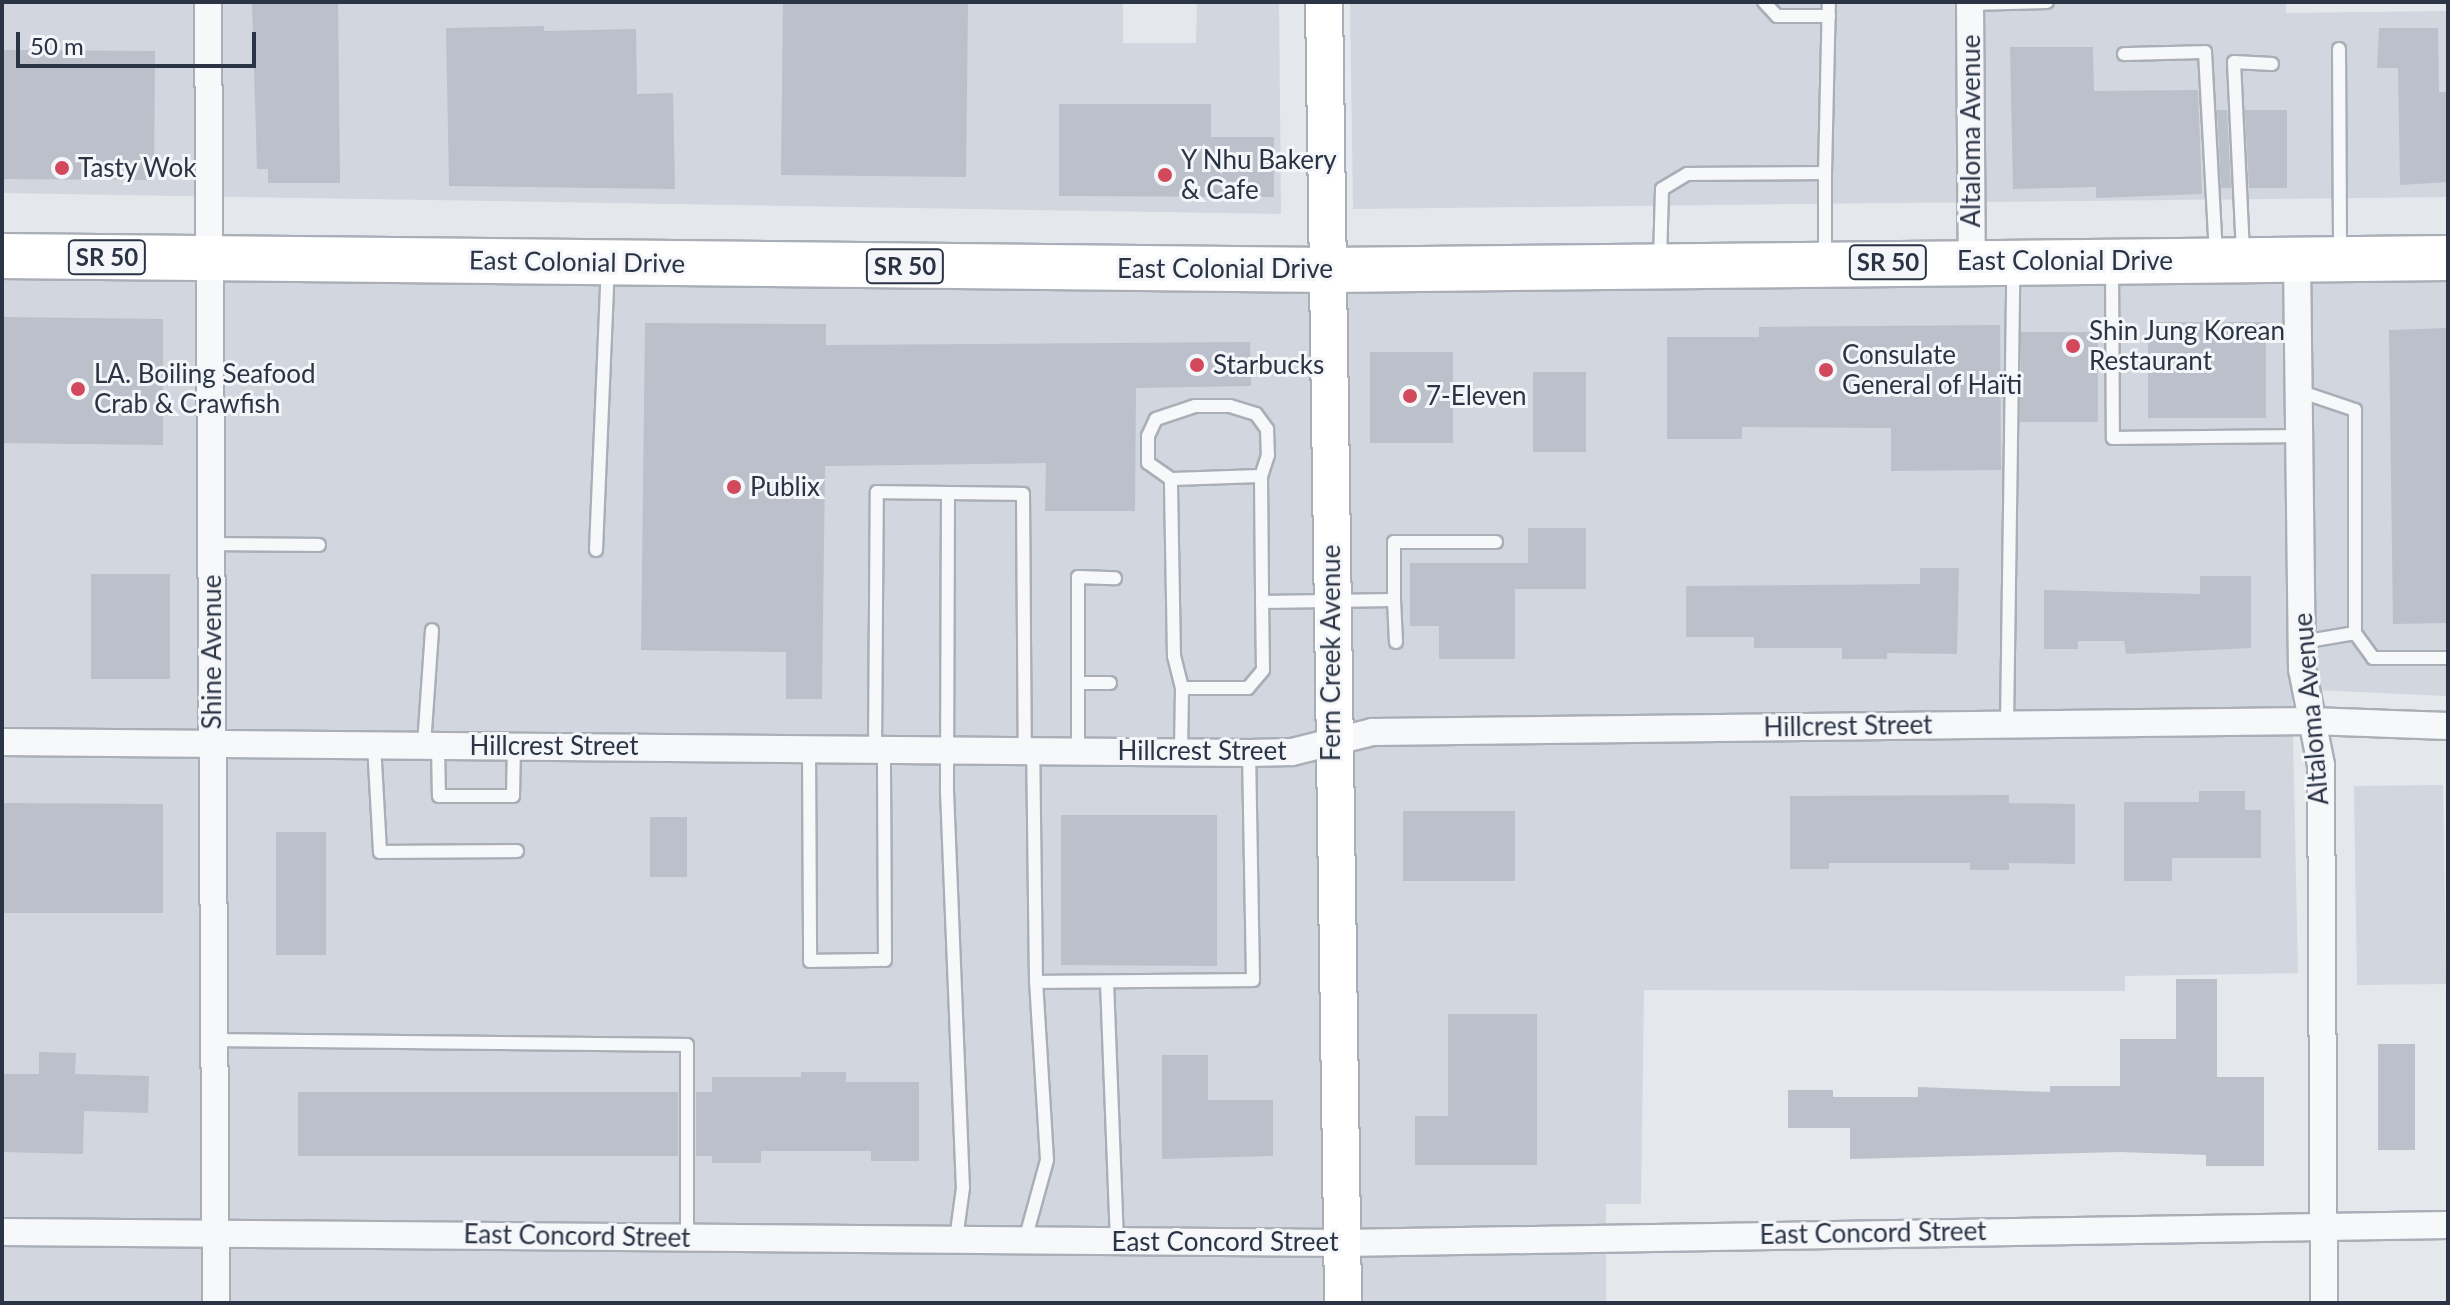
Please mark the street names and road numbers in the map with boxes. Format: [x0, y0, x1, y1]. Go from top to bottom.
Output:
street label: Altaloma Avenue [1955, 34, 1987, 228]
road number: SR 50 [67, 237, 147, 277]
road number: SR 50 [1848, 242, 1928, 282]
street label: East Colonial Drive [469, 245, 685, 279]
street label: East Colonial Drive [1957, 245, 2173, 277]
road number: SR 50 [865, 246, 945, 286]
street label: East Colonial Drive [1117, 253, 1333, 285]
street label: Fern Creek Avenue [1315, 544, 1347, 762]
street label: Shine Avenue [196, 574, 228, 730]
street label: Altaloma Avenue [2287, 611, 2335, 807]
street label: Hillcrest Street [1763, 709, 1933, 743]
street label: Hillcrest Street [470, 730, 638, 762]
street label: Hillcrest Street [1118, 735, 1286, 767]
street label: East Concord Street [1759, 1215, 1987, 1251]
street label: East Concord Street [463, 1218, 691, 1254]
street label: East Concord Street [1112, 1226, 1338, 1258]

